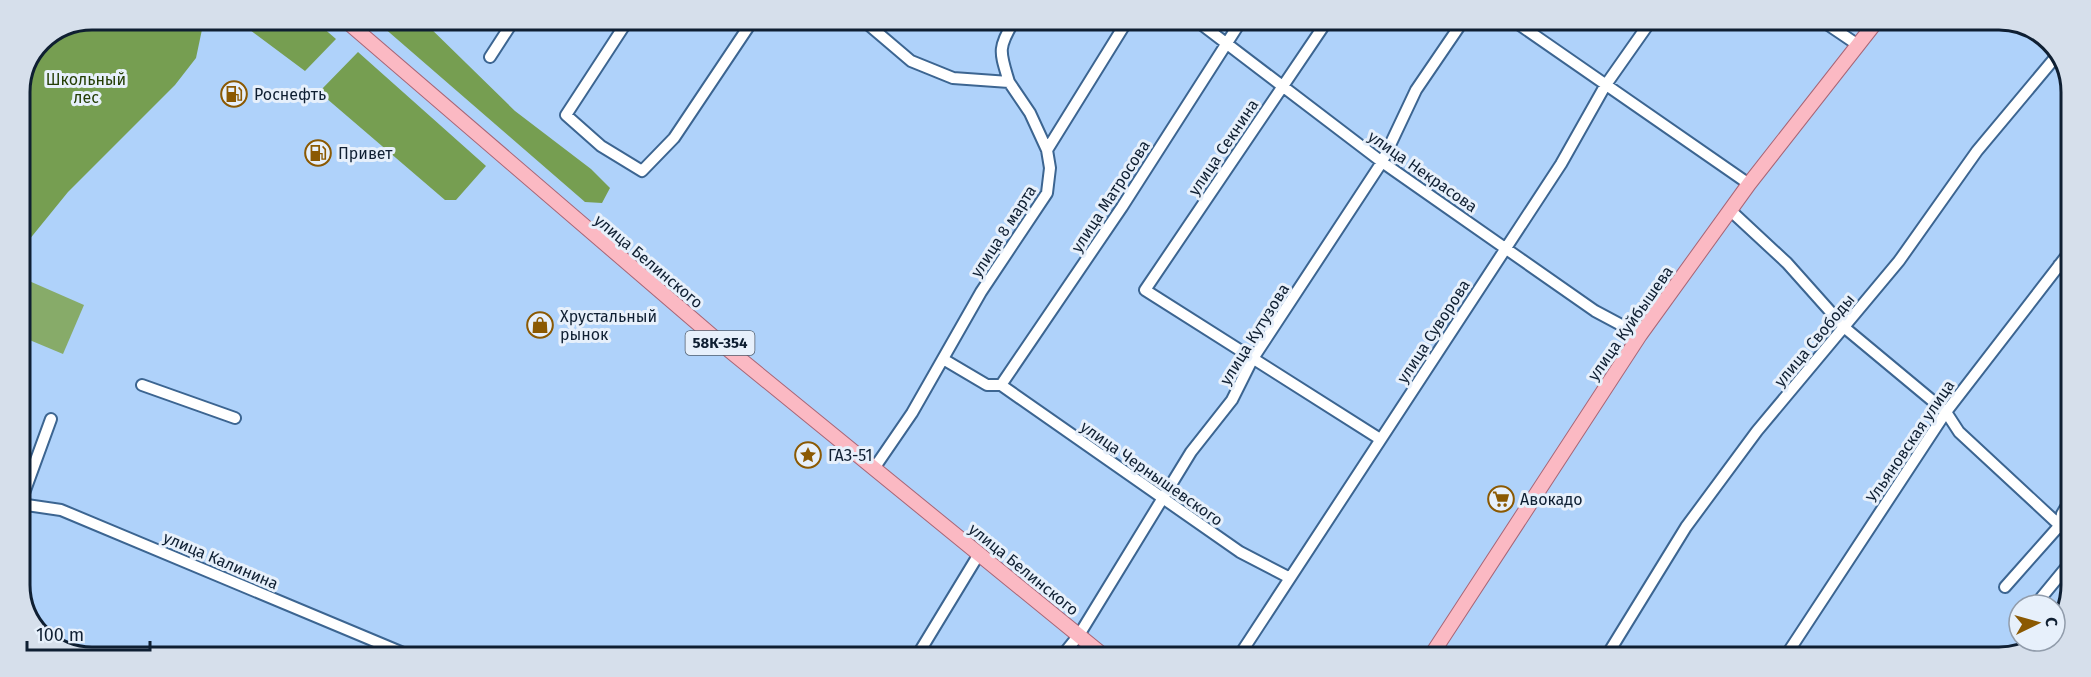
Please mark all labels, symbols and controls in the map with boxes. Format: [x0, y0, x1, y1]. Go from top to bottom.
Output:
park label: Школьный лес [46, 70, 126, 107]
fuel station icon: Роснефть [219, 79, 249, 109]
place label: Роснефть [254, 85, 326, 104]
street label: улица Секнина [1184, 96, 1263, 199]
street label: улица Некрасова [1364, 127, 1481, 216]
street label: улица Матросова [1067, 137, 1154, 256]
fuel station icon: Привет [303, 138, 333, 168]
place label: Привет [338, 144, 393, 163]
street label: улица 8 марта [967, 182, 1040, 281]
street label: улица Белинского [591, 210, 707, 312]
street label: улица Куйбышева [1584, 262, 1677, 384]
street label: улица Суворова [1393, 276, 1474, 387]
street label: улица Кутузова [1216, 280, 1293, 388]
street label: улица Свободы [1770, 290, 1859, 390]
place label: Хрустальный рынок [560, 307, 657, 344]
shop icon: Хрустальный рынок [525, 310, 555, 340]
road number: 58К-354 [686, 331, 754, 355]
street label: Ульяновская улица [1862, 376, 1959, 506]
street label: улица Чернышевского [1077, 417, 1227, 530]
place icon: ГАЗ-51 [793, 440, 823, 470]
place label: ГАЗ-51 [828, 446, 872, 465]
supermarket icon: Авокадо [1486, 484, 1516, 514]
place label: Авокадо [1520, 490, 1582, 509]
street label: улица Белинского [965, 519, 1082, 620]
street label: улица Калинина [161, 528, 281, 593]
north arrow [2007, 593, 2067, 653]
scale bar [27, 614, 150, 652]
text: С [2042, 616, 2061, 628]
text: 100 m [36, 624, 84, 646]

